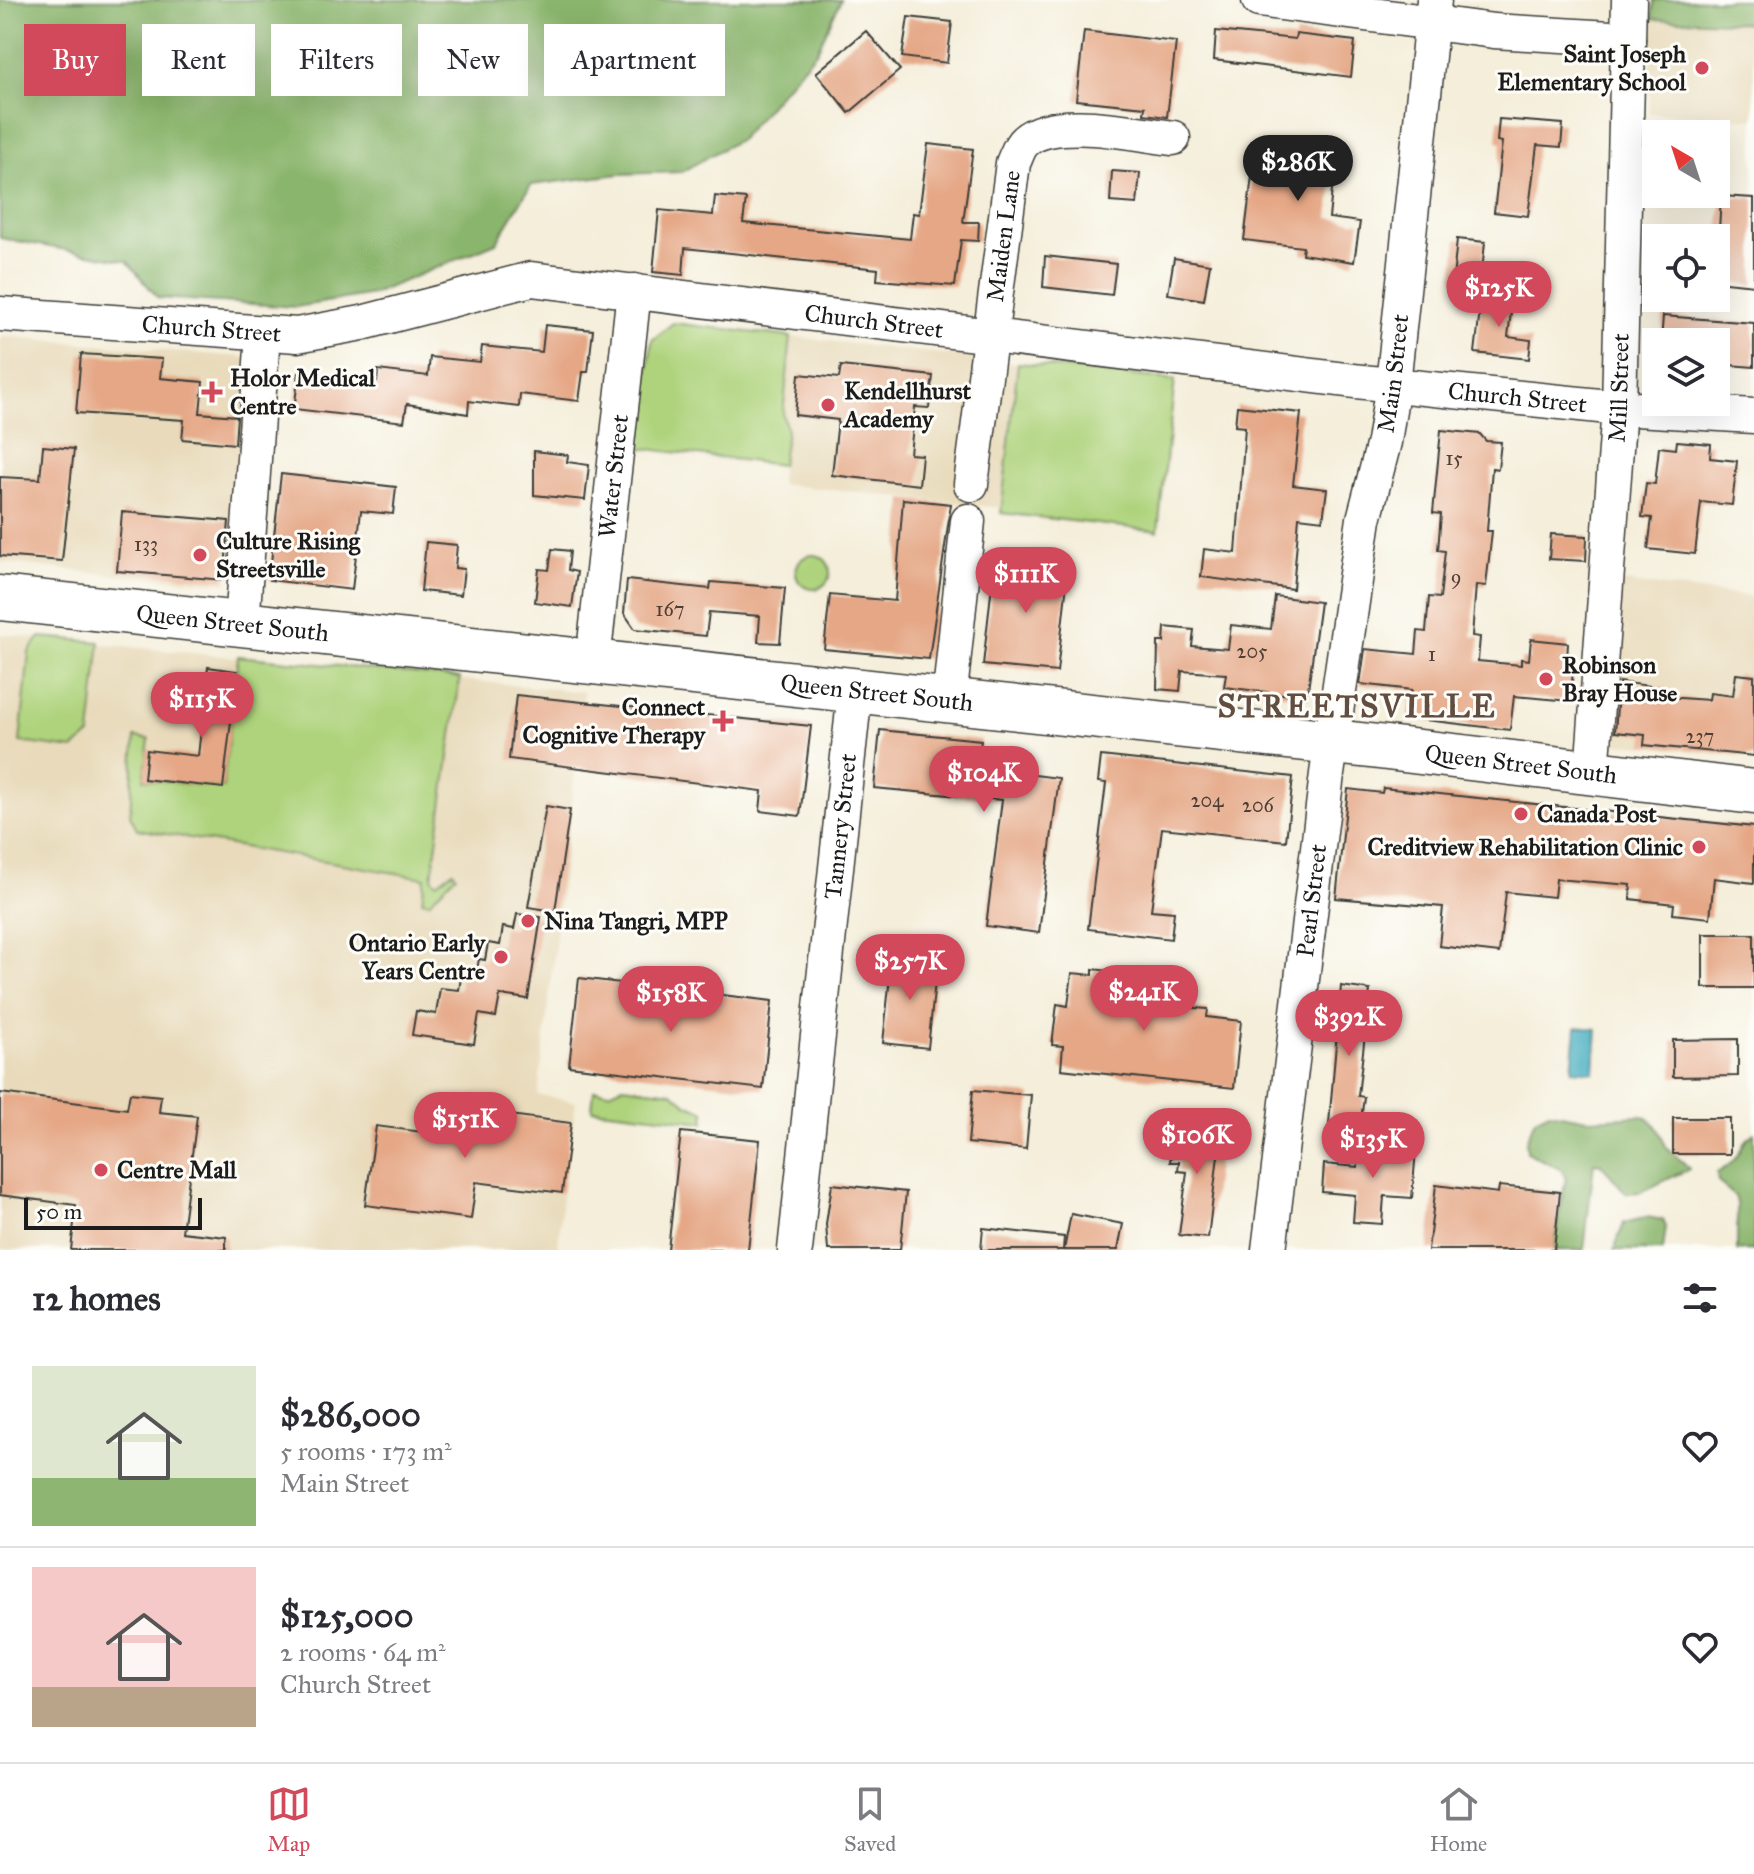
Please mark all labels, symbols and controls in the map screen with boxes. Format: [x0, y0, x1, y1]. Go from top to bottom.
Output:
chip: Buy [24, 24, 126, 96]
chip: Rent [142, 24, 255, 96]
chip: Filters [271, 24, 402, 96]
chip: New [418, 24, 528, 96]
chip: Apartment [544, 24, 725, 96]
place label: Saint Joseph Elementary School [1497, 39, 1687, 97]
marker: Saint Joseph Elementary School [1693, 59, 1711, 77]
north arrow [1642, 120, 1730, 208]
map controls [1642, 120, 1730, 416]
pin: $286K [1242, 135, 1354, 203]
text: $286K [1261, 145, 1335, 177]
street label: Maiden Lane [980, 168, 1027, 304]
button: locate [1642, 224, 1730, 312]
pin: $125K [1443, 261, 1555, 329]
text: $125K [1464, 271, 1534, 303]
street label: Church Street [803, 298, 946, 345]
street label: Church Street [141, 309, 283, 349]
street label: Main Street [1371, 312, 1415, 435]
button: layers [1642, 328, 1730, 416]
street label: Mill Street [1601, 333, 1636, 444]
place label: Holor Medical Centre [230, 363, 376, 421]
place label: Kendellhurst Academy [842, 376, 972, 434]
street label: Church Street [1446, 376, 1589, 420]
marker: Holor Medical Centre [201, 381, 223, 403]
marker: Kendellhurst Academy [819, 396, 837, 414]
street label: Water Street [592, 412, 635, 539]
house number: 15 [1445, 446, 1463, 470]
place label: Culture Rising Streetsville [216, 526, 361, 584]
house number: 133 [134, 532, 158, 556]
marker: Culture Rising Streetsville [191, 546, 209, 564]
pin: $111K [970, 547, 1082, 615]
text: $111K [994, 557, 1058, 589]
house number: 9 [1451, 565, 1461, 589]
house number: 167 [656, 597, 684, 621]
street label: Queen Street South [135, 598, 330, 648]
house number: 205 [1237, 639, 1267, 663]
house number: 1 [1428, 642, 1436, 666]
place label: Robinson Bray House [1562, 650, 1677, 708]
street label: Queen Street South [779, 667, 975, 718]
marker: Robinson Bray House [1537, 670, 1555, 688]
pin: $115K [146, 672, 258, 740]
text: $115K [169, 682, 235, 714]
district label: STREETSVILLE [1217, 687, 1497, 726]
place label: Connect Cognitive Therapy [523, 692, 707, 750]
marker: Connect Cognitive Therapy [712, 710, 734, 732]
house number: 237 [1686, 724, 1714, 748]
street label: Queen Street South [1423, 738, 1619, 790]
pin: $104K [928, 746, 1040, 814]
street label: Tannery Street [818, 752, 863, 901]
text: $104K [947, 756, 1021, 788]
house number: 204 [1191, 788, 1224, 812]
house number: 206 [1242, 793, 1275, 817]
place label: Canada Post [1537, 799, 1657, 829]
marker: Canada Post [1512, 805, 1530, 823]
place label: Creditview Rehabilitation Clinic [1367, 832, 1683, 862]
marker: Creditview Rehabilitation Clinic [1690, 838, 1708, 856]
street label: Pearl Street [1290, 842, 1333, 959]
place label: Nina Tangri, MPP [544, 906, 728, 936]
marker: Nina Tangri, MPP [519, 912, 537, 930]
place label: Ontario Early Years Centre [349, 928, 487, 986]
pin: $257K [854, 934, 966, 1002]
text: $257K [874, 944, 946, 976]
marker: Ontario Early Years Centre [492, 948, 510, 966]
pin: $241K [1088, 965, 1200, 1033]
pin: $158K [615, 966, 727, 1034]
text: $241K [1108, 975, 1180, 1007]
text: $158K [636, 976, 706, 1008]
pin: $392K [1293, 990, 1405, 1058]
text: $392K [1313, 1000, 1385, 1032]
pin: $151K [409, 1092, 521, 1160]
text: $151K [432, 1102, 498, 1134]
pin: $106K [1141, 1108, 1253, 1176]
pin: $135K [1317, 1112, 1429, 1180]
text: $106K [1161, 1118, 1233, 1150]
text: $135K [1340, 1122, 1406, 1154]
place label: Centre Mall [117, 1155, 237, 1185]
marker: Centre Mall [92, 1161, 110, 1179]
scale bar [24, 1194, 202, 1230]
text: 50 m [36, 1198, 82, 1225]
icon: filters [1678, 1276, 1722, 1320]
text: 12 homes [32, 1278, 161, 1319]
text: $286,000 [280, 1394, 421, 1435]
icon: home [96, 1398, 192, 1494]
icon: heart [1678, 1424, 1722, 1468]
text: 5 rooms · 173 m² [280, 1435, 452, 1467]
text: Main Street [280, 1467, 409, 1499]
text: $125,000 [280, 1595, 413, 1636]
icon: home [96, 1599, 192, 1695]
icon: heart [1678, 1625, 1722, 1669]
text: 2 rooms · 64 m² [280, 1636, 446, 1668]
text: Church Street [280, 1668, 431, 1700]
tab: Map [267, 1782, 311, 1857]
tab: Saved [844, 1782, 896, 1857]
tab: Home [1430, 1782, 1487, 1857]

